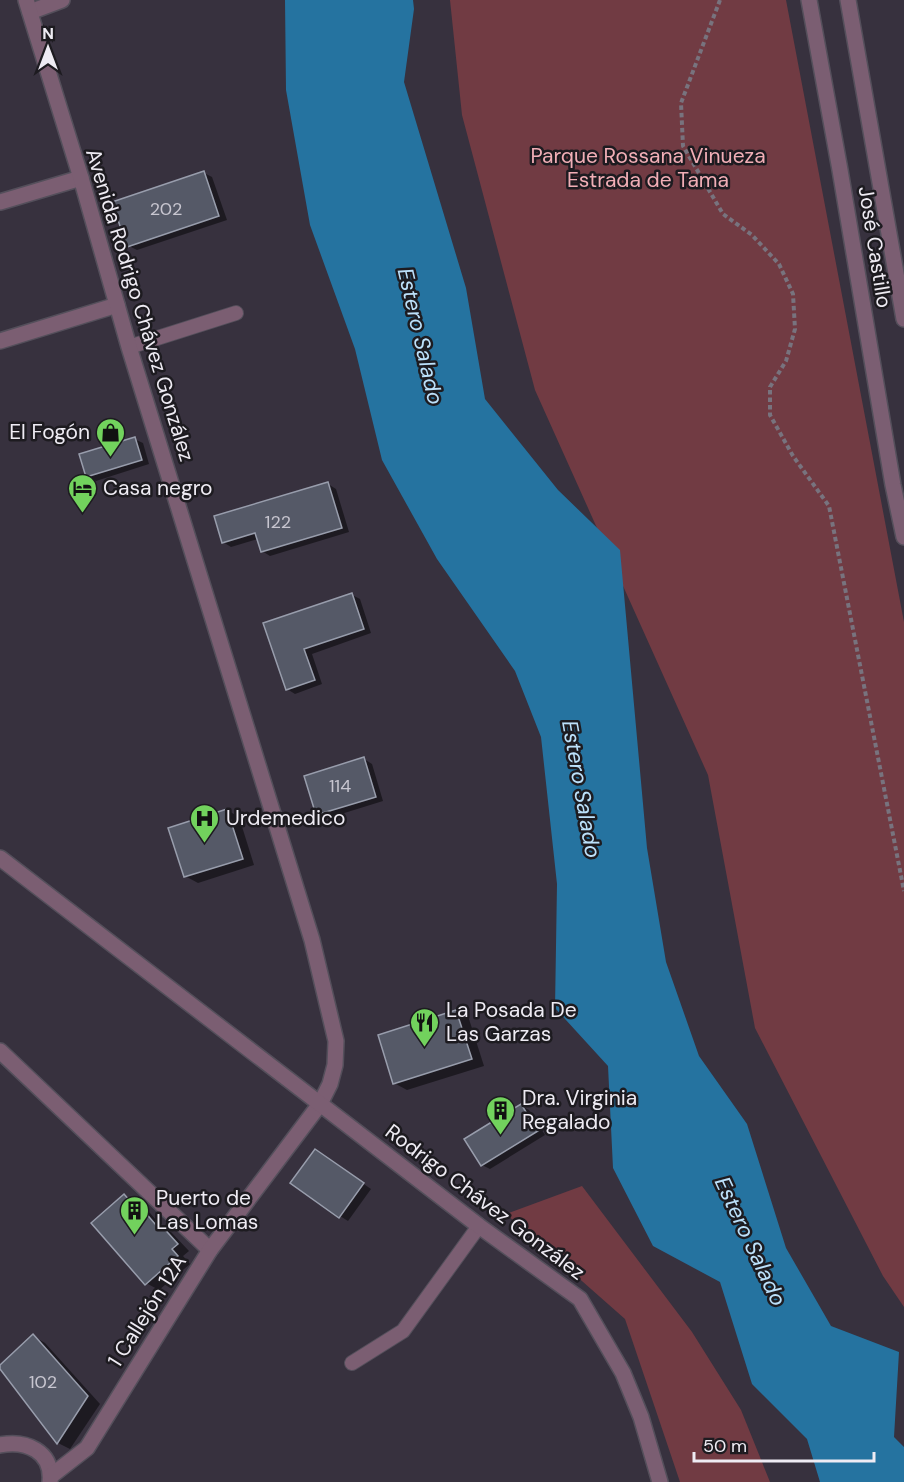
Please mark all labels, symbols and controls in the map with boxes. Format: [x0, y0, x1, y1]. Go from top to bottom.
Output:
north arrow [18, 18, 78, 78]
text: N [42, 23, 54, 44]
park label: Parque Rossana Vinueza Estrada de Tama [530, 142, 766, 194]
street label: Avenida Rodrigo Chávez González [79, 145, 201, 465]
street label: José Castillo [852, 184, 898, 310]
house number: 202 [150, 197, 182, 221]
water label: Estero Salado [391, 265, 450, 407]
shop icon: El Fogón [95, 416, 127, 458]
place label: El Fogón [9, 418, 90, 446]
hotel icon: Casa negro [66, 472, 98, 514]
place label: Casa negro [103, 474, 213, 502]
house number: 122 [265, 510, 291, 534]
water label: Estero Salado [555, 718, 608, 860]
house number: 114 [329, 774, 351, 798]
hospital icon: Urdemedico [189, 802, 221, 844]
place label: Urdemedico [226, 804, 346, 832]
place label: La Posada De Las Garzas [446, 996, 577, 1048]
restaurant icon: La Posada De Las Garzas [409, 1006, 441, 1048]
place label: Dra. Virginia Regalado [522, 1084, 637, 1136]
building icon: Dra. Virginia Regalado [485, 1094, 517, 1136]
street label: Rodrigo Chávez González [379, 1118, 591, 1286]
water label: Estero Salado [708, 1172, 793, 1310]
place label: Puerto de Las Lomas [156, 1184, 258, 1236]
building icon: Puerto de Las Lomas [119, 1194, 151, 1236]
street label: 1 Callejón 12A [101, 1249, 193, 1373]
house number: 102 [29, 1370, 57, 1394]
scale bar [694, 1425, 874, 1463]
text: 50 m [703, 1434, 747, 1458]

